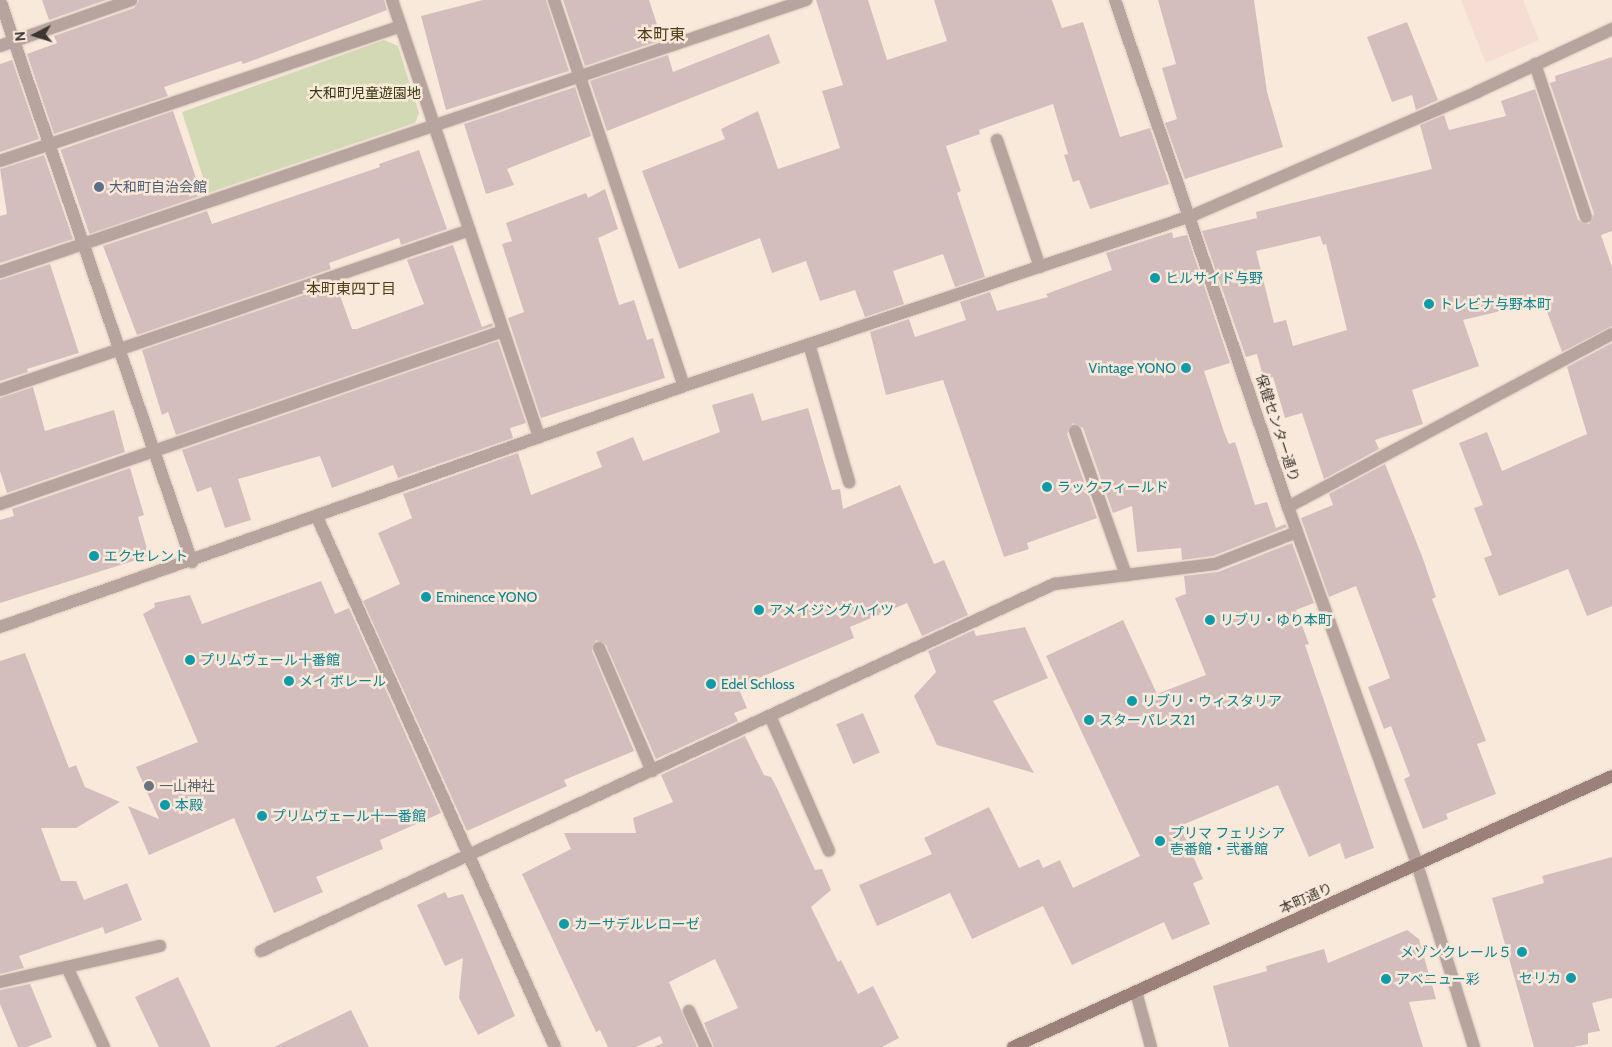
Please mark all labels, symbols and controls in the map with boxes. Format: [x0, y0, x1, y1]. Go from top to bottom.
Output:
north arrow [10, 10, 60, 60]
district label: 本町東 [637, 25, 685, 45]
text: N [11, 31, 29, 42]
park label: 大和町児童遊園地 [309, 85, 421, 101]
place label: 大和町自治会館 [109, 179, 207, 195]
marker: 大和町自治会館 [93, 181, 105, 193]
place label: ヒルサイド与野 [1165, 270, 1263, 286]
marker: ヒルサイド与野 [1149, 272, 1161, 284]
district label: 本町東四丁目 [306, 281, 396, 299]
place label: トレビナ与野本町 [1439, 296, 1551, 312]
marker: トレビナ与野本町 [1423, 298, 1435, 310]
place label: Vintage YONO [1088, 360, 1176, 376]
marker: Vintage YONO [1180, 362, 1192, 374]
street label: 保健センター通り [1253, 372, 1303, 484]
place label: ラックフィールド [1057, 479, 1169, 495]
marker: ラックフィールド [1041, 481, 1053, 493]
place label: エクセレント [104, 548, 188, 564]
marker: エクセレント [88, 550, 100, 562]
place label: Eminence YONO [436, 589, 537, 605]
marker: Eminence YONO [420, 591, 432, 603]
place label: アメイジングハイツ [769, 602, 895, 618]
marker: アメイジングハイツ [753, 604, 765, 616]
place label: リブリ・ゆり本町 [1220, 612, 1332, 628]
marker: リブリ・ゆり本町 [1204, 614, 1216, 626]
place label: プリムヴェール十番館 [200, 652, 340, 668]
marker: プリムヴェール十番館 [184, 654, 196, 666]
place label: メイ ボレール [299, 673, 386, 689]
marker: メイ ボレール [283, 675, 295, 687]
place label: Edel Schloss [721, 676, 795, 692]
marker: Edel Schloss [705, 678, 717, 690]
place label: リブリ・ウィスタリア [1142, 693, 1282, 709]
marker: リブリ・ウィスタリア [1126, 695, 1138, 707]
place label: スターパレス21 [1099, 712, 1195, 728]
marker: スターパレス21 [1083, 714, 1095, 726]
place label: 一山神社 [159, 778, 215, 794]
marker: 一山神社 [143, 780, 155, 792]
place label: 本殿 [175, 797, 203, 813]
marker: 本殿 [159, 799, 171, 811]
place label: プリムヴェール十一番館 [272, 808, 426, 824]
marker: プリムヴェール十一番館 [256, 810, 268, 822]
place label: プリマ フェリシア 壱番館・弐番館 [1170, 825, 1285, 858]
marker: プリマ フェリシア 壱番館・弐番館 [1154, 835, 1166, 847]
street label: 本町通り [1277, 879, 1335, 917]
place label: カーサデルレローゼ [574, 916, 700, 932]
marker: カーサデルレローゼ [558, 918, 570, 930]
place label: メゾンクレール５ [1400, 944, 1512, 960]
marker: メゾンクレール５ [1516, 946, 1528, 958]
place label: セリカ [1519, 970, 1561, 986]
place label: アベニュー彩 [1396, 971, 1480, 987]
marker: セリカ [1565, 972, 1577, 984]
marker: アベニュー彩 [1380, 973, 1392, 985]

